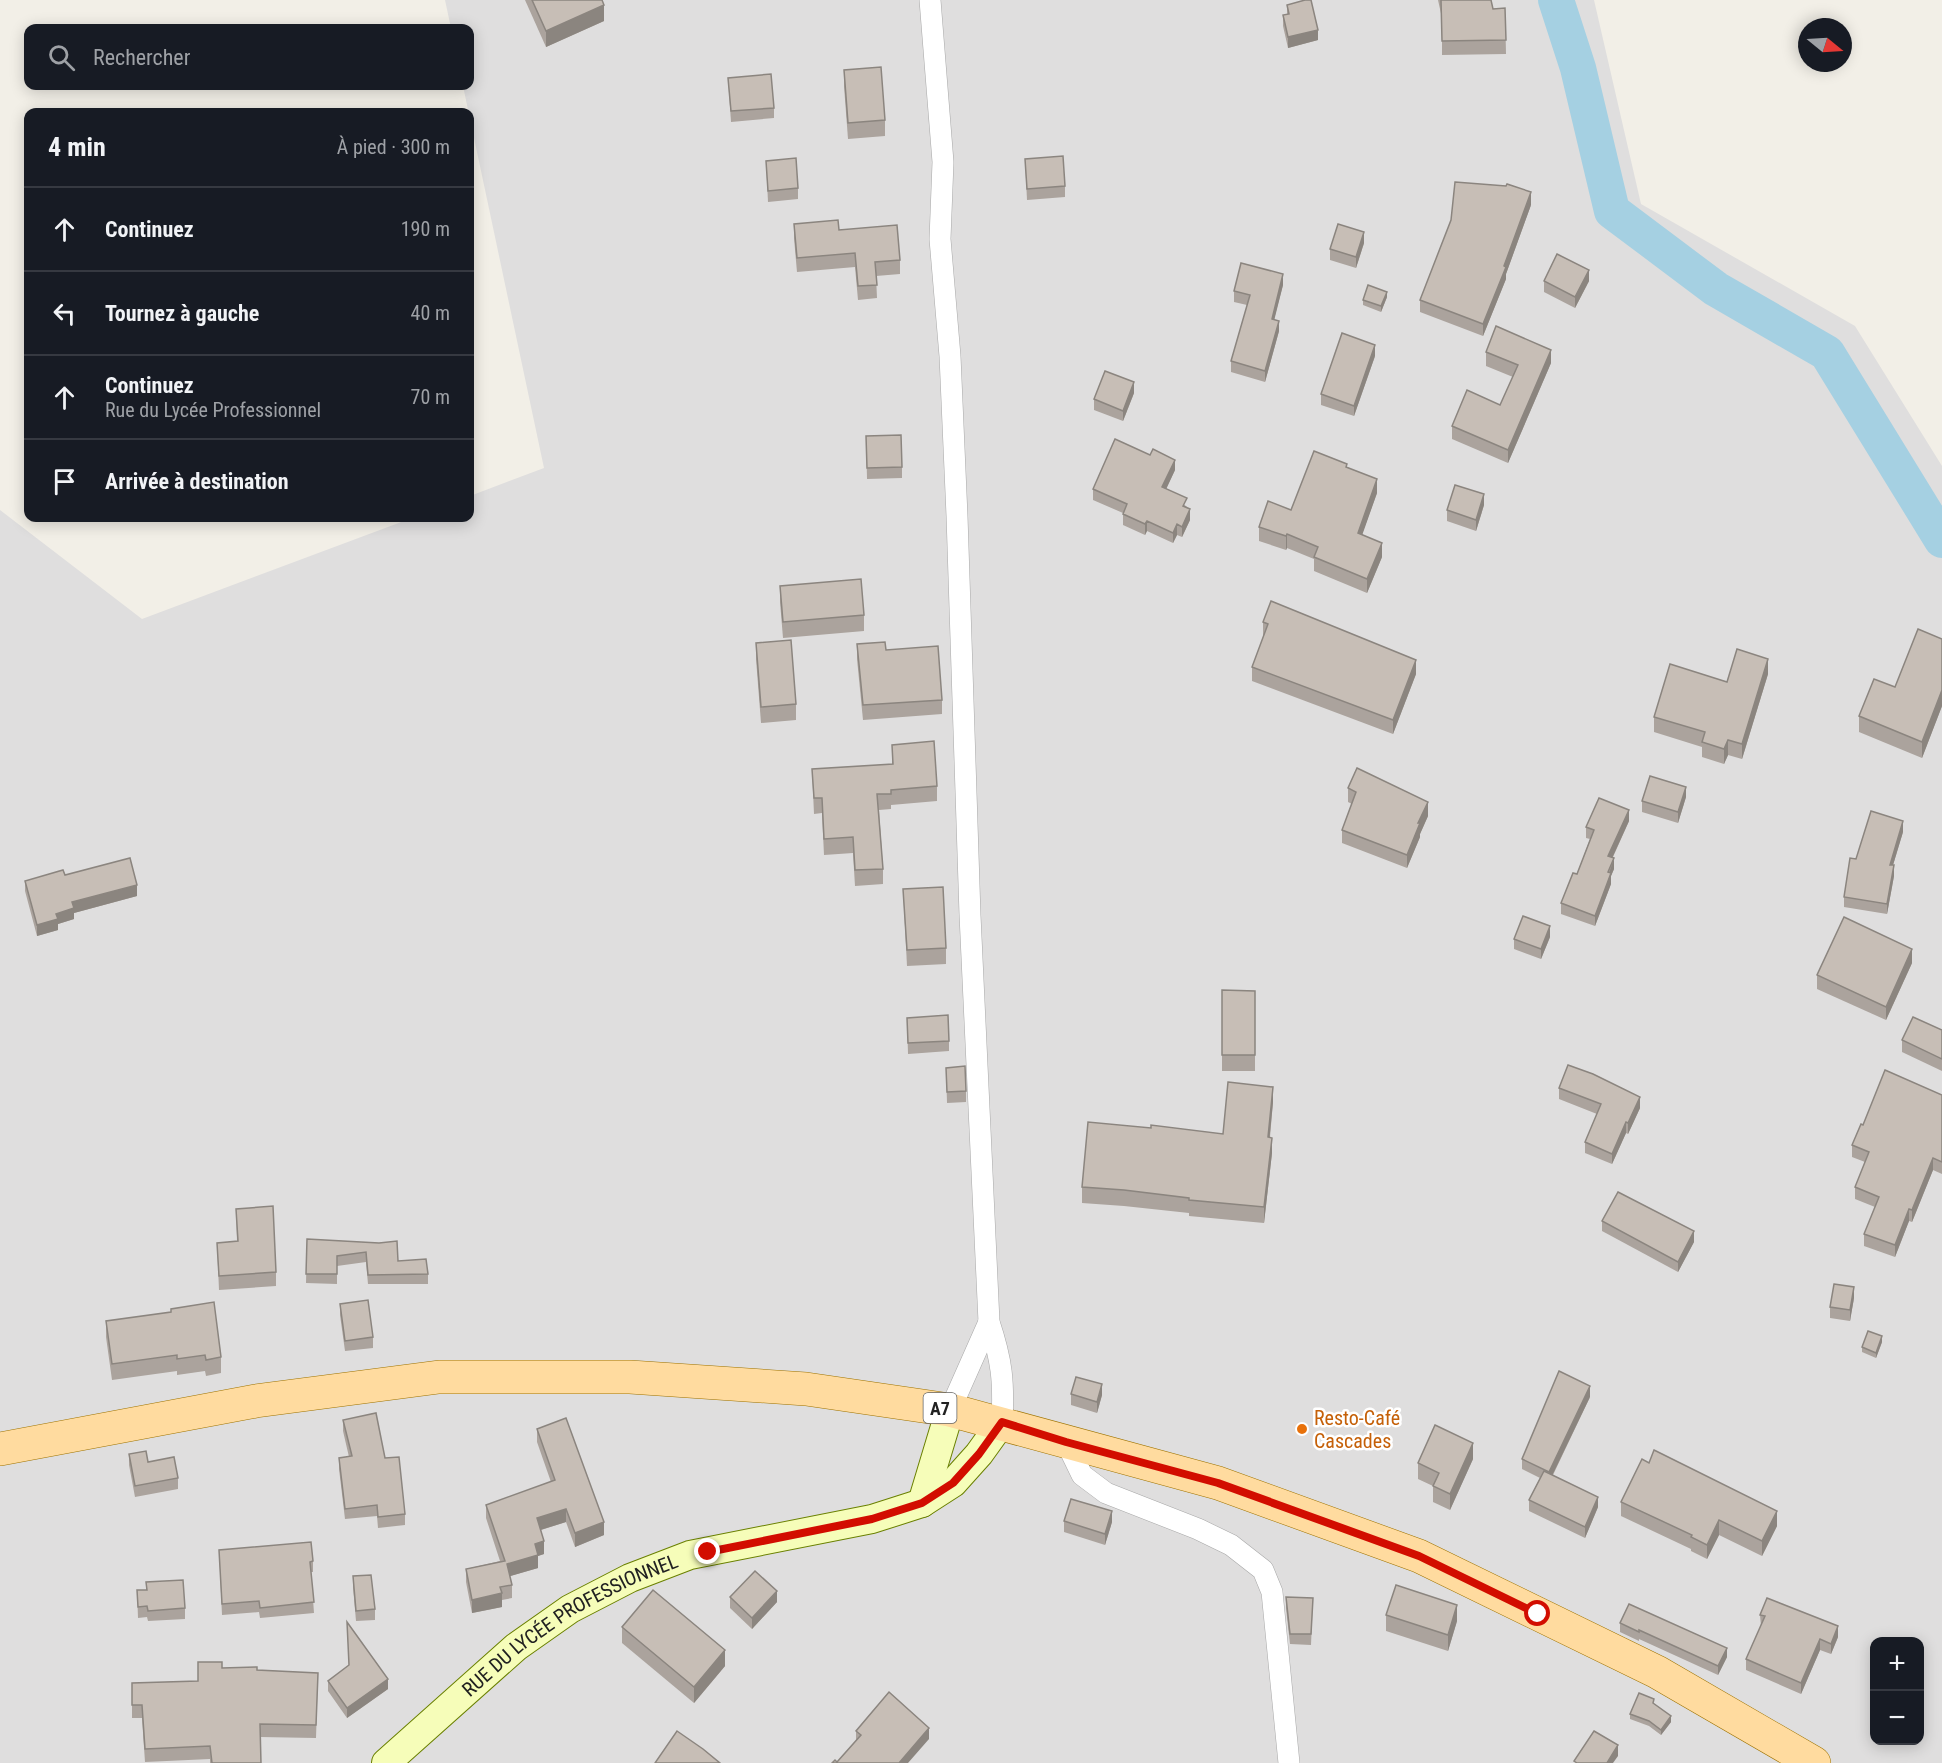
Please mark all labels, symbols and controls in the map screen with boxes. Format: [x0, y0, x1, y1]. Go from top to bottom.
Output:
north arrow [1798, 18, 1852, 72]
search box [24, 24, 474, 90]
icon: search [45, 41, 78, 74]
text: Rechercher [93, 45, 190, 70]
text: 4 min [48, 132, 106, 162]
text: À pied · 300 m [337, 135, 450, 159]
icon: ahead [48, 213, 81, 246]
text: Continuez [105, 217, 194, 242]
text: 190 m [401, 217, 450, 241]
icon: left [48, 297, 81, 330]
text: Tournez à gauche [105, 301, 259, 326]
text: 40 m [411, 301, 450, 325]
text: Continuez [105, 373, 194, 398]
icon: ahead [48, 381, 81, 414]
text: 70 m [411, 385, 450, 409]
text: Rue du Lycée Professionnel [105, 398, 321, 422]
icon: arrive [48, 465, 81, 498]
text: Arrivée à destination [105, 469, 289, 494]
road number: A7 [924, 1393, 956, 1423]
place label: Resto-Café Cascades [1314, 1406, 1400, 1453]
marker: Resto-Café Cascades [1295, 1422, 1309, 1436]
route end [694, 1538, 720, 1564]
street label: RUE DU LYCÉE PROFESSIONNEL [457, 1549, 681, 1701]
route start [1524, 1600, 1550, 1626]
map controls [1870, 1637, 1924, 1745]
button: + [1870, 1637, 1924, 1691]
button: − [1870, 1691, 1924, 1745]

